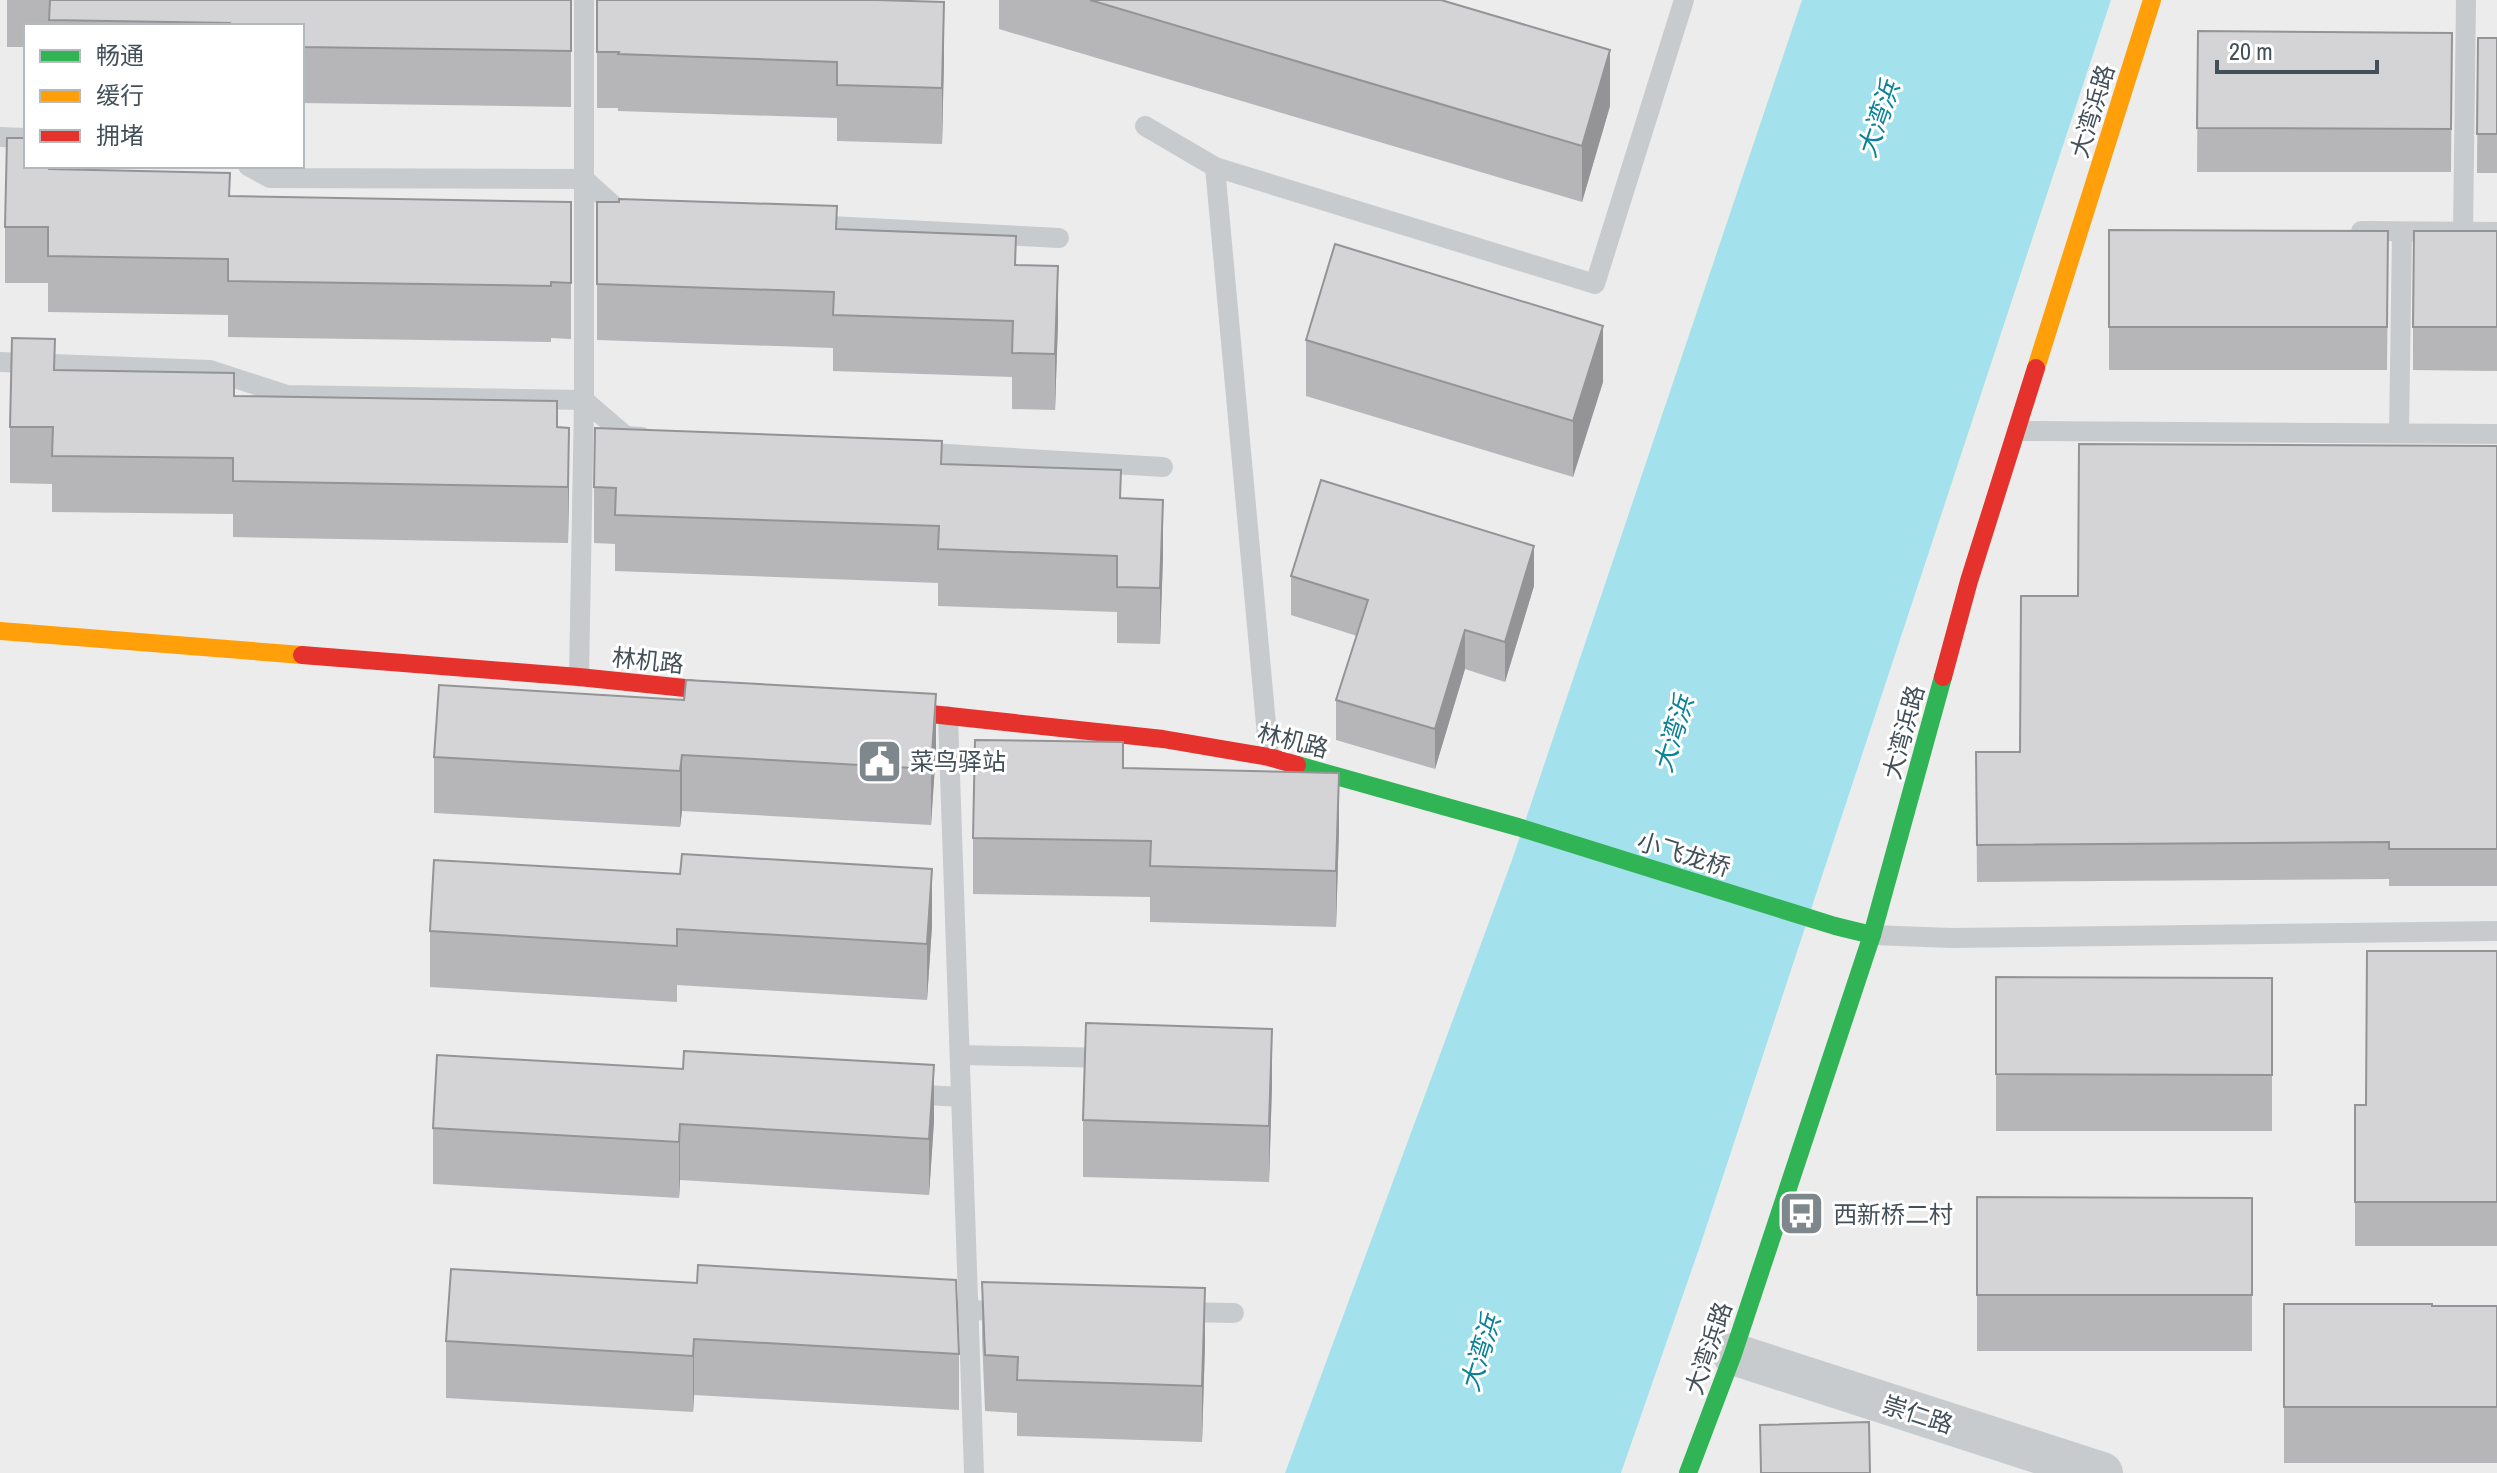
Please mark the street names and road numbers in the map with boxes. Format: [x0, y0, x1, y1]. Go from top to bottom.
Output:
street label: 大湾浜路 [2063, 60, 2121, 162]
street label: 林机路 [611, 640, 685, 680]
street label: 大湾浜路 [1875, 681, 1931, 783]
street label: 林机路 [1254, 716, 1332, 764]
street label: 小飞龙桥 [1633, 825, 1735, 883]
street label: 大湾浜路 [1677, 1297, 1739, 1399]
street label: 崇仁路 [1879, 1388, 1957, 1440]

